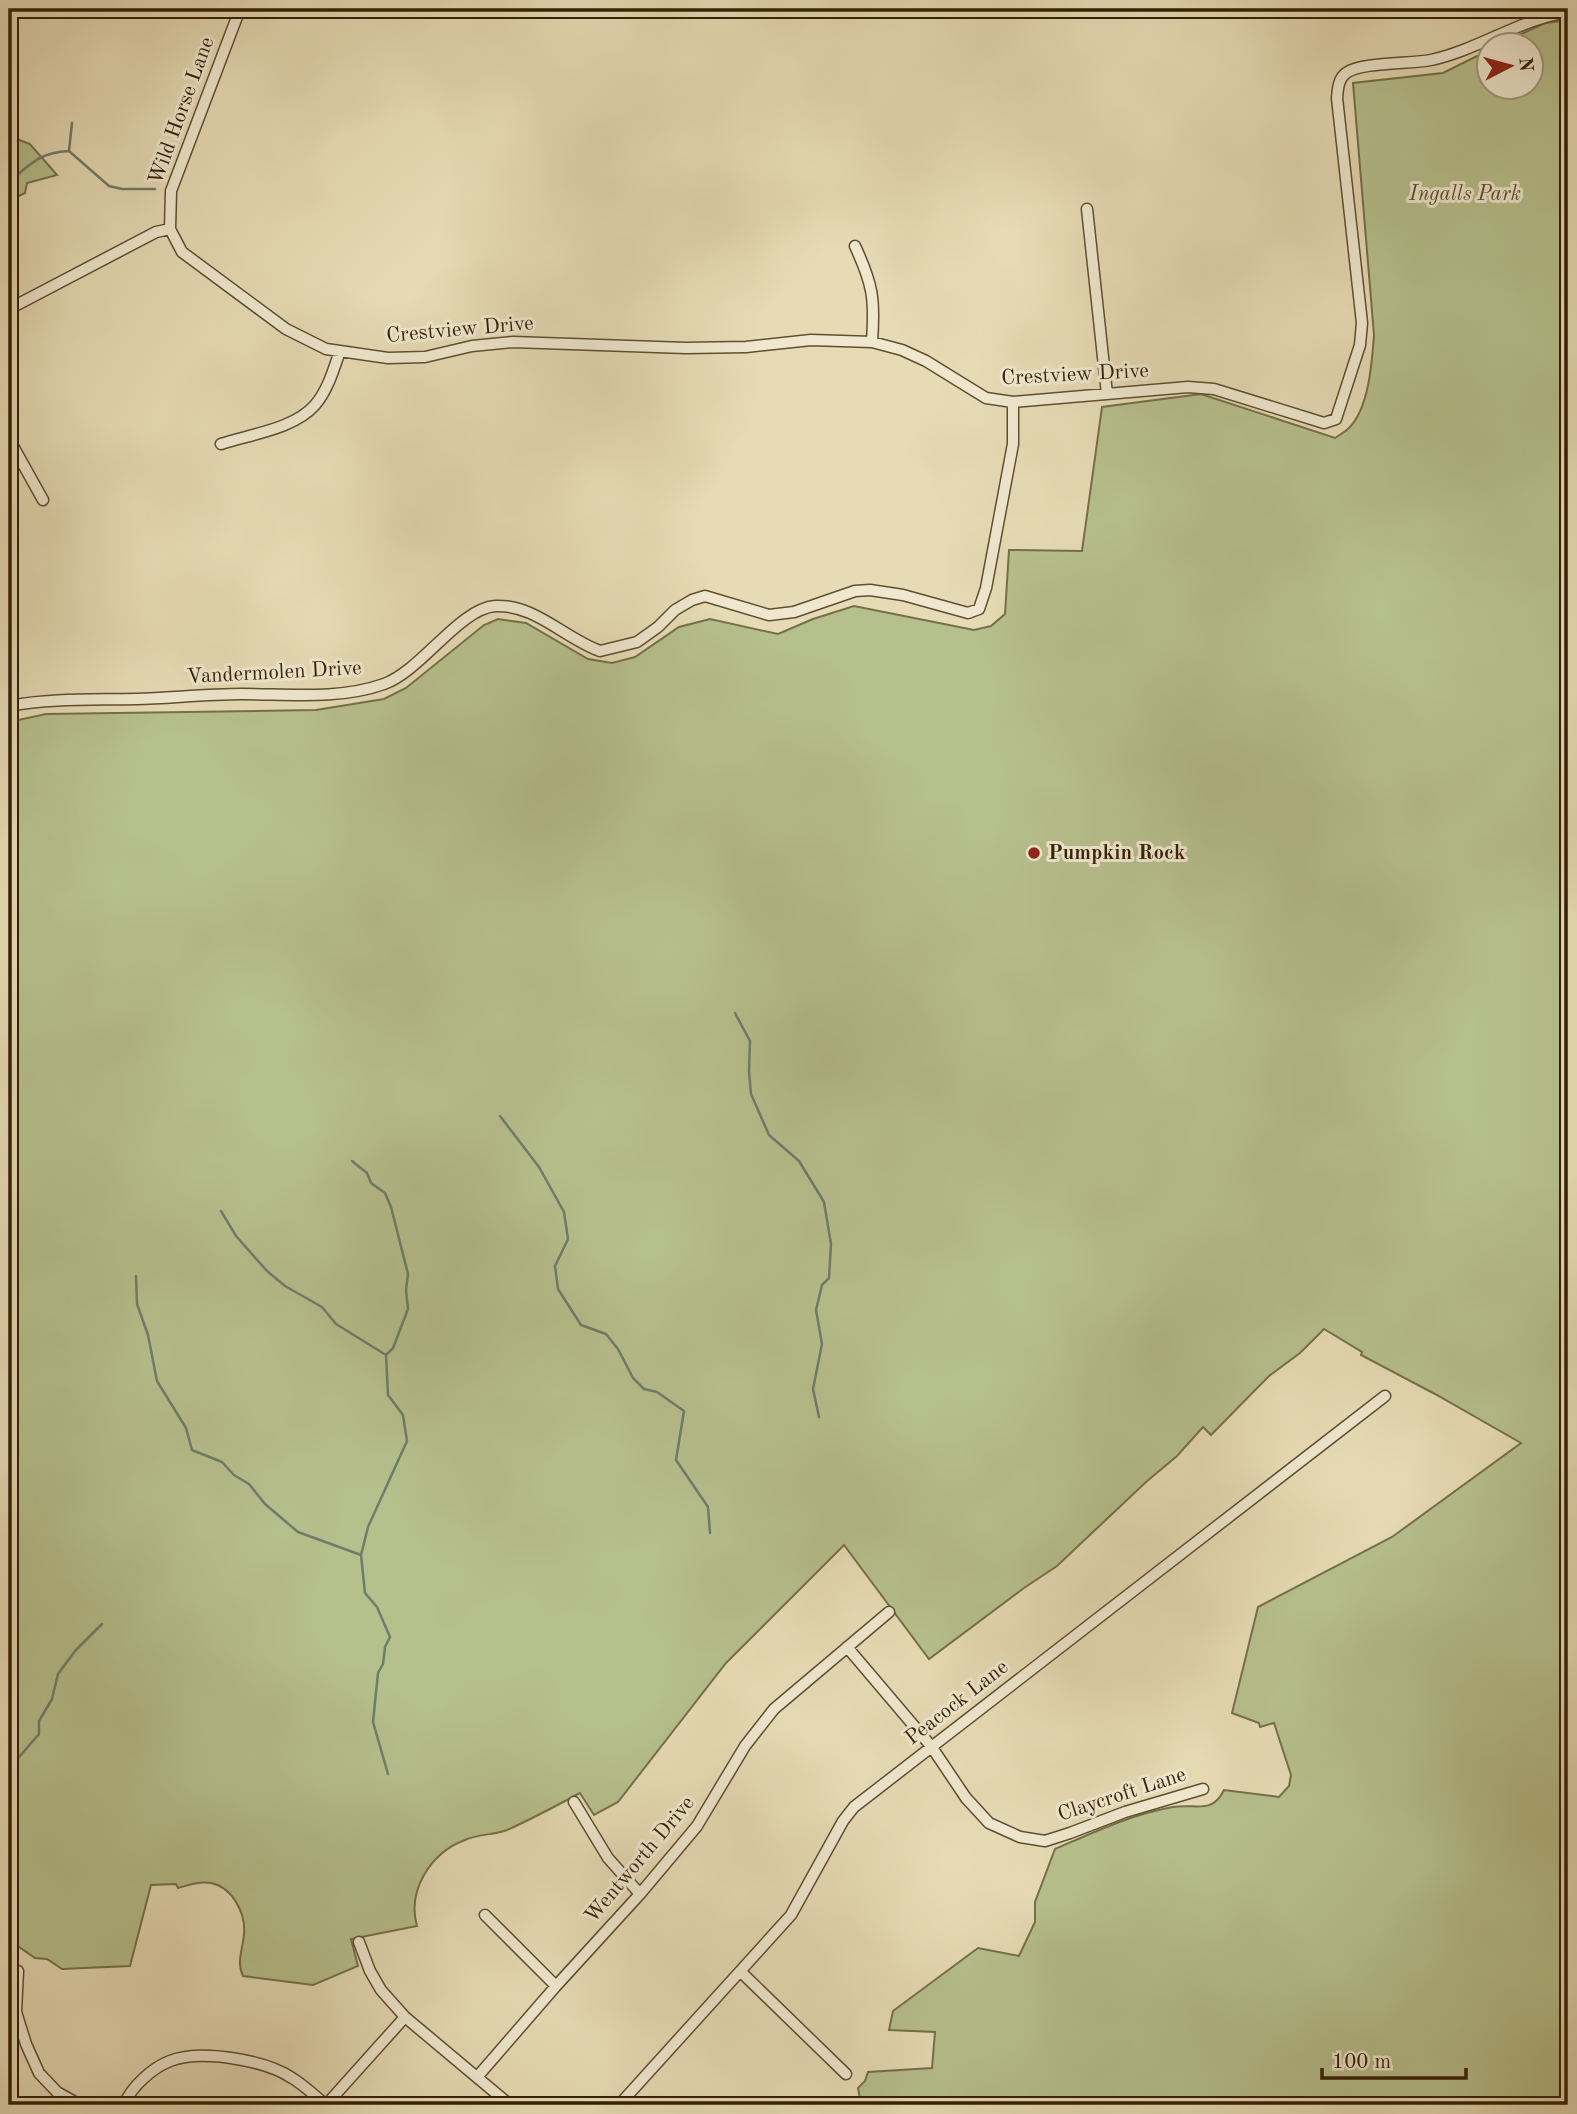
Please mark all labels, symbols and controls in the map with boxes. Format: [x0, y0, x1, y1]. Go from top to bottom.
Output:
north arrow [1476, 32, 1546, 102]
street label: Wild Horse Lane [146, 34, 218, 188]
text: N [1514, 56, 1535, 73]
park label: Ingalls Park [1408, 184, 1521, 205]
street label: Crestview Drive [385, 313, 535, 347]
street label: Crestview Drive [1001, 361, 1149, 389]
street label: Vandermolen Drive [186, 658, 362, 688]
place label: Pumpkin Rock [1048, 843, 1186, 864]
marker: Pumpkin Rock [1026, 845, 1042, 861]
street label: Peacock Lane [902, 1656, 1012, 1750]
street label: Claycroft Lane [1055, 1764, 1189, 1826]
street label: Wentworth Drive [581, 1793, 699, 1927]
scale bar [1322, 2037, 1465, 2081]
text: 100 m [1332, 2052, 1391, 2073]

